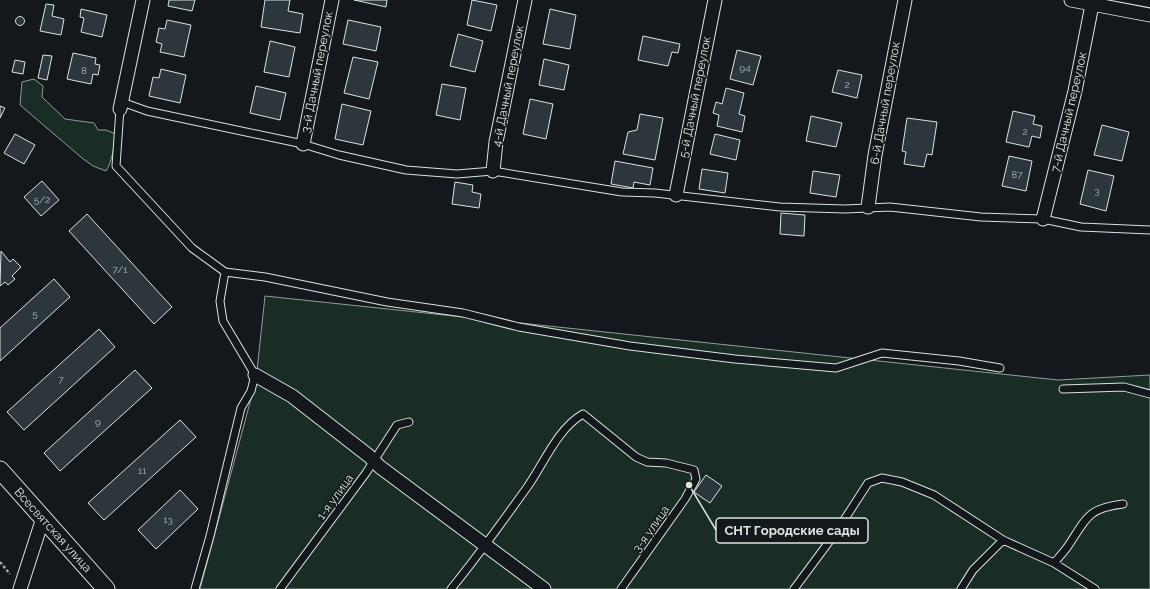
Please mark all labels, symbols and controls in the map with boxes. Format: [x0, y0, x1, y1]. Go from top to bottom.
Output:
street label: 3-й Дачный переулок [298, 10, 336, 134]
street label: 4-й Дачный переулок [489, 24, 527, 148]
street label: 5-й Дачный переулок [676, 35, 714, 159]
street label: 6-й Дачный переулок [867, 41, 903, 165]
street label: 7-й Дачный переулок [1048, 50, 1090, 174]
house number: 94 [739, 62, 751, 73]
house number: 8 [81, 65, 87, 76]
house number: 2 [844, 79, 850, 90]
house number: 2 [1022, 126, 1028, 137]
house number: 87 [1011, 169, 1023, 180]
house number: 3 [1094, 185, 1100, 196]
house number: 5/2 [34, 194, 50, 205]
house number: 7/1 [113, 264, 128, 275]
house number: 5 [32, 308, 38, 319]
house number: 7 [58, 374, 64, 385]
house number: 9 [95, 416, 101, 427]
house number: 11 [138, 465, 147, 476]
street label: 1-я улица [314, 471, 356, 523]
street label: Всесвятская улица [11, 485, 95, 575]
street label: 3-я улица [630, 503, 672, 555]
house number: 13 [163, 514, 173, 525]
callout: СНТ Городские сады [716, 518, 868, 543]
text: СНТ Городские сады [724, 523, 860, 538]

